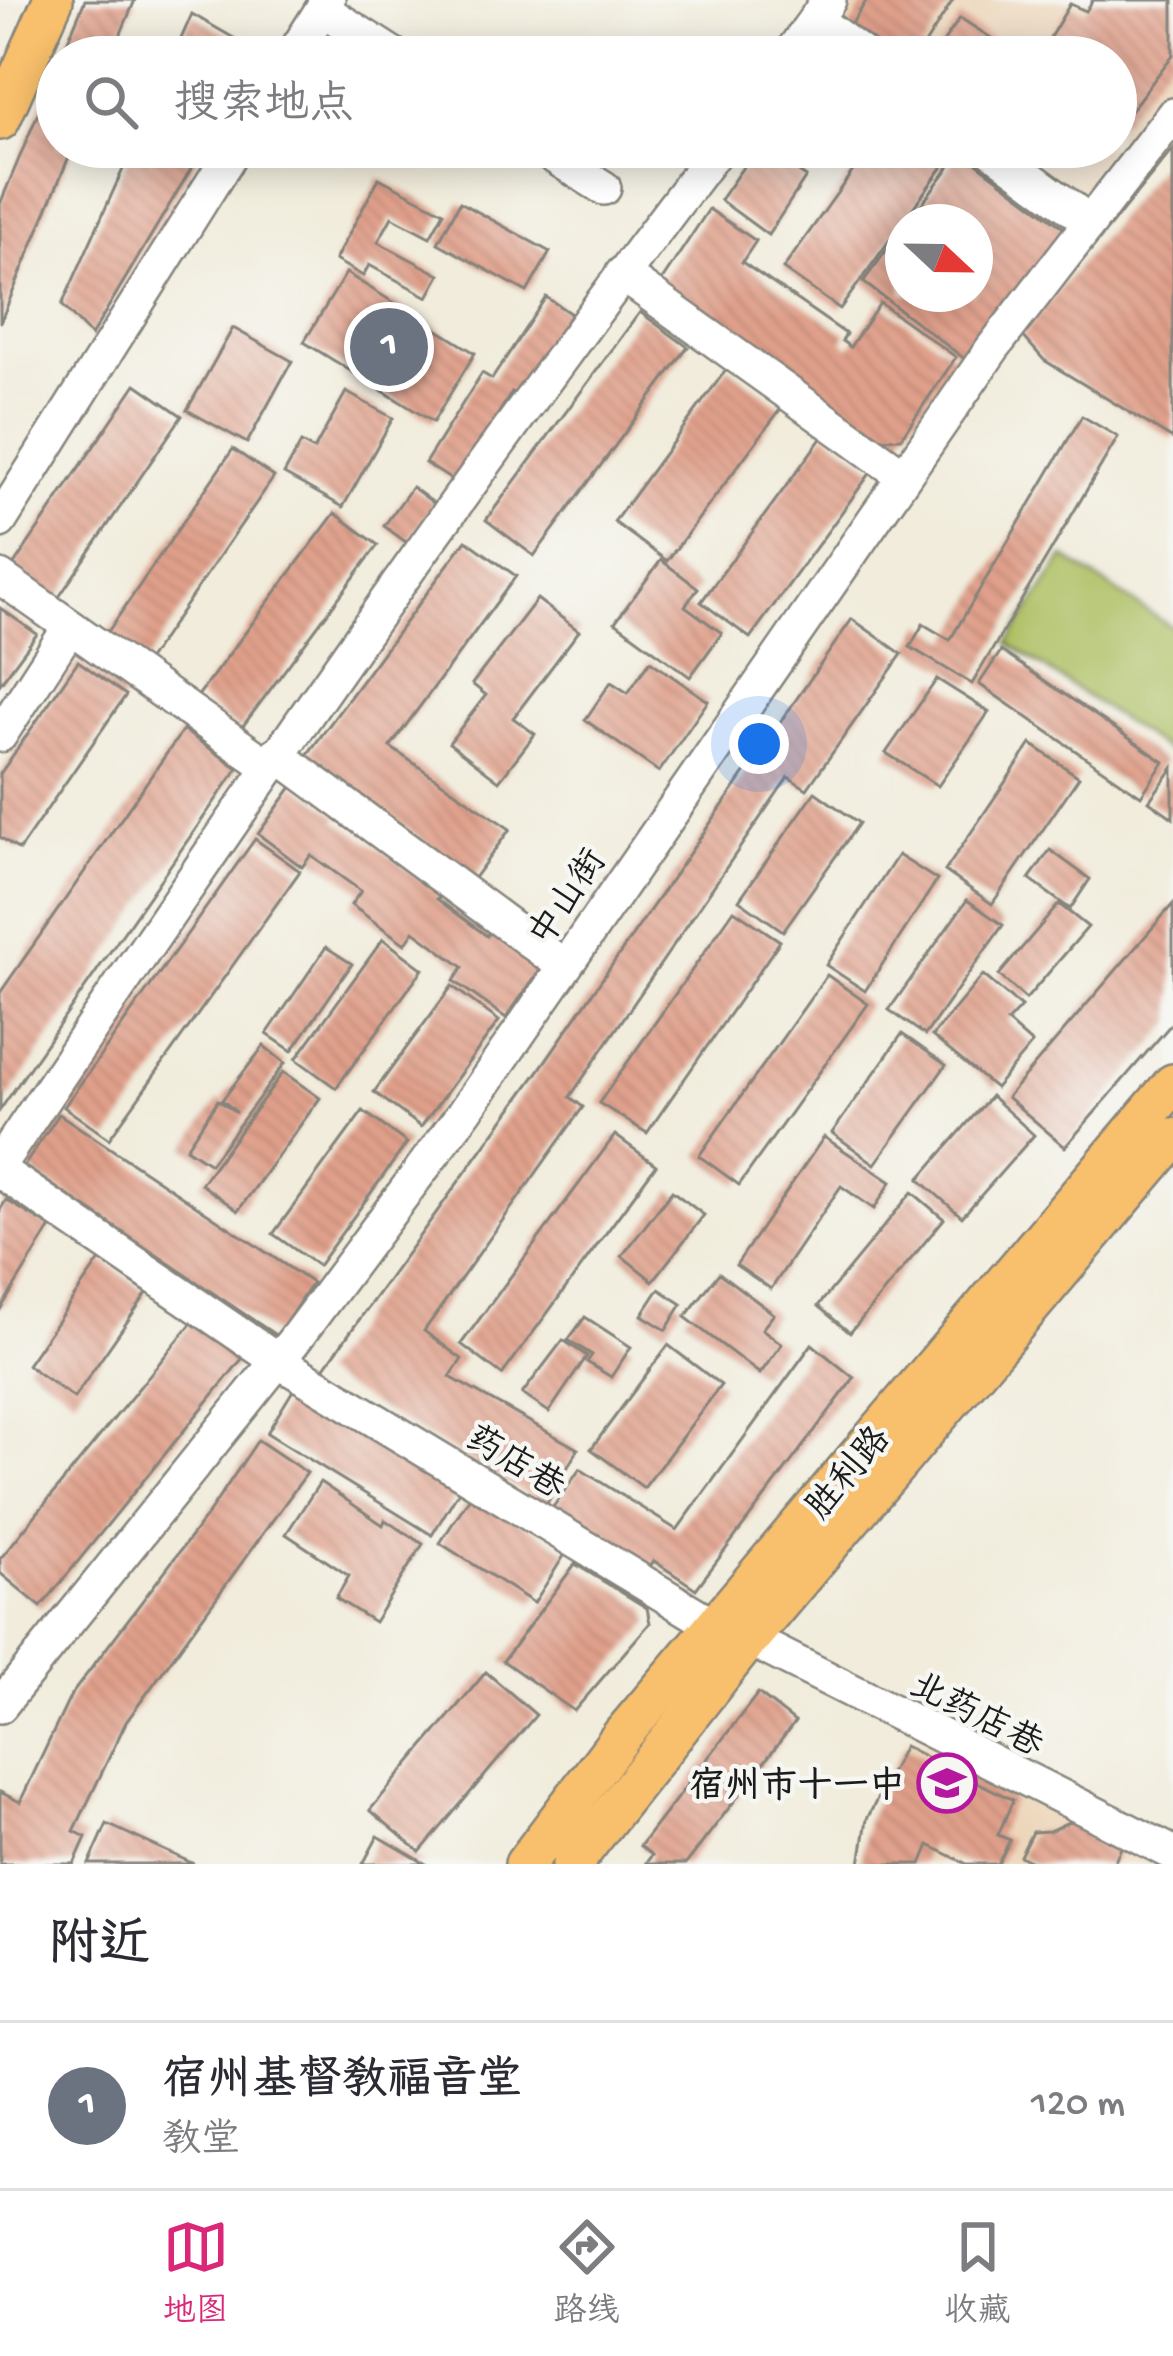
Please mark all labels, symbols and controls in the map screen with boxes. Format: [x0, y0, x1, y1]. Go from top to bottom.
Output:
search box [36, 36, 1137, 168]
icon: search [78, 69, 144, 135]
text: 搜索地点 [174, 81, 354, 134]
north arrow [885, 204, 993, 312]
pin: 1 [350, 302, 428, 392]
your location [729, 714, 789, 774]
street label: 中山街 [521, 842, 618, 956]
street label: 药店巷 [456, 1418, 572, 1512]
street label: 胜利路 [798, 1419, 902, 1530]
street label: 北药店巷 [901, 1664, 1050, 1770]
school or university icon: 宿州市十一中 [916, 1752, 978, 1814]
place label: 宿州市十一中 [689, 1766, 905, 1811]
text: 附近 [48, 1919, 150, 1979]
text: 宿州基督教福音堂 [162, 2057, 522, 2110]
text: 1 [79, 2083, 95, 2129]
text: 120 m [1031, 2083, 1125, 2129]
text: 教堂 [162, 2120, 240, 2166]
tab: 地图 [163, 2214, 229, 2333]
tab: 路线 [554, 2214, 620, 2333]
tab: 收藏 [945, 2214, 1011, 2333]

